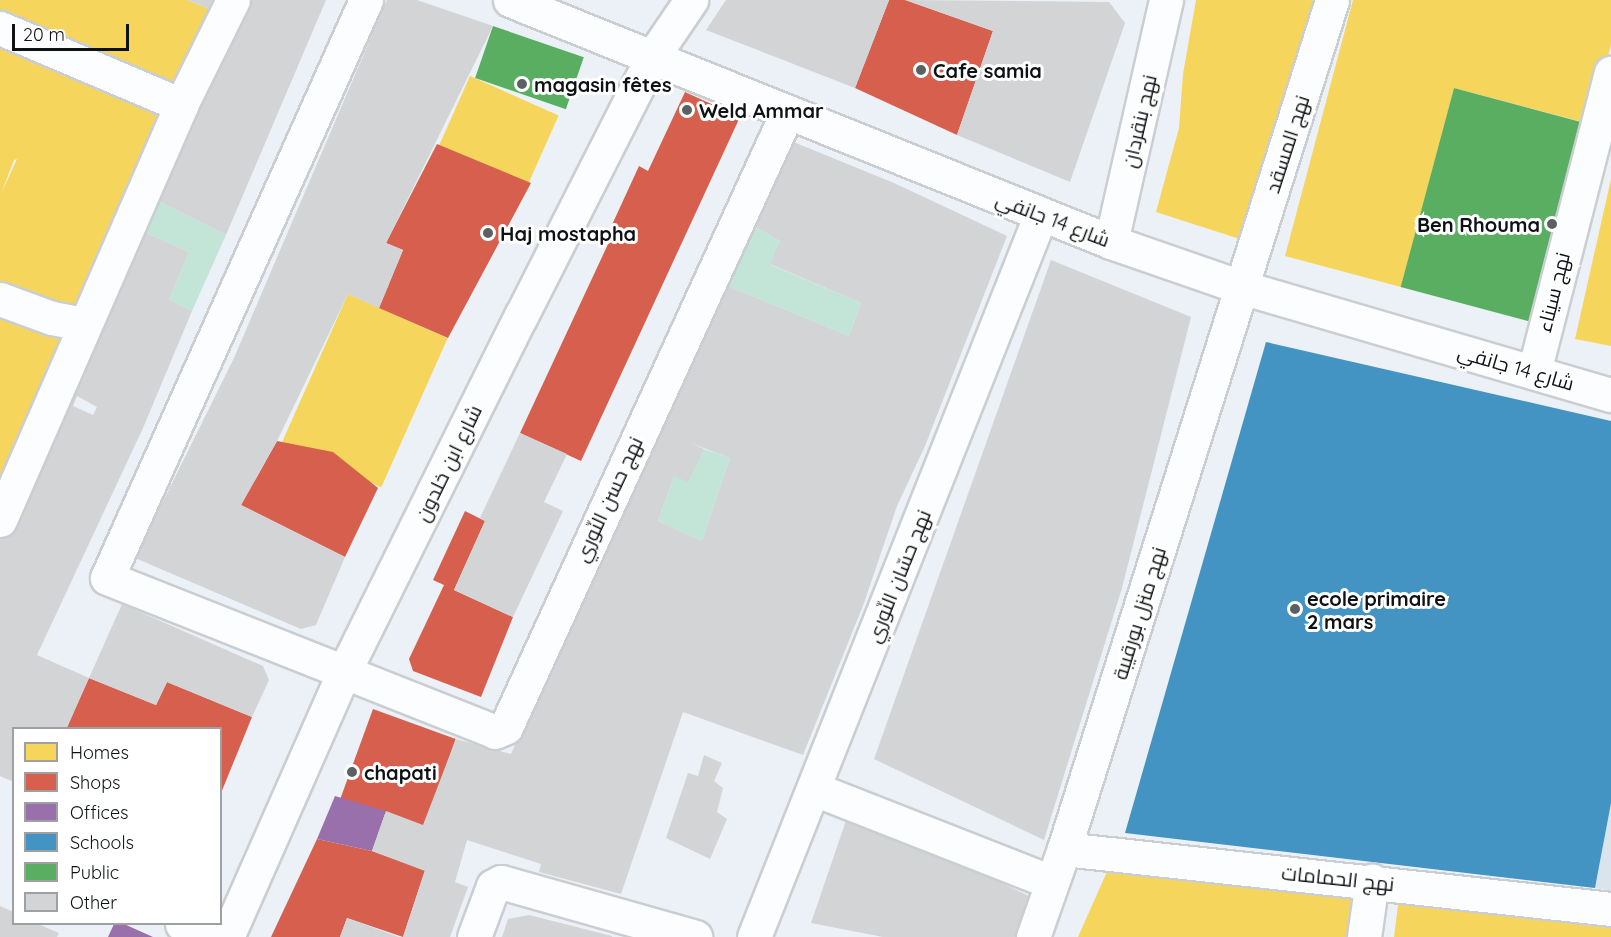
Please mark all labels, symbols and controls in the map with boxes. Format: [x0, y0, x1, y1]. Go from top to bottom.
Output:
scale bar [15, 12, 132, 50]
text: 20 m [23, 23, 65, 46]
place label: Cafe samia [933, 58, 1042, 82]
marker: Cafe samia [914, 63, 928, 77]
place label: magasin fêtes [534, 72, 672, 96]
street label: نهج بنقردان [1117, 72, 1161, 170]
marker: magasin fêtes [515, 77, 529, 91]
street label: نهج المسقد [1260, 92, 1314, 196]
place label: Weld Ammar [699, 98, 824, 122]
marker: Weld Ammar [680, 103, 694, 117]
street label: شارع 14 جانفي [993, 186, 1113, 252]
place label: Ben Rhouma [1417, 212, 1540, 236]
marker: Ben Rhouma [1545, 217, 1559, 231]
place label: Haj mostapha [500, 221, 636, 245]
marker: Haj mostapha [481, 226, 495, 240]
street label: نهج سيناء [1531, 249, 1575, 335]
street label: شارع 14 جانفي [1455, 339, 1577, 395]
street label: شارع ابن خلدون [409, 401, 487, 525]
street label: نهج حسن النّوري [569, 433, 647, 565]
street label: نهج حسّان النّوري [860, 506, 936, 646]
street label: نهج منزل بورقيبة [1107, 544, 1171, 682]
place label: ecole primaire 2 mars [1307, 586, 1446, 633]
marker: ecole primaire 2 mars [1288, 602, 1302, 616]
legend [12, 727, 222, 925]
text: Homes [70, 741, 129, 764]
place label: chapati [364, 760, 437, 784]
marker: chapati [345, 765, 359, 779]
text: Shops [70, 771, 121, 794]
text: Offices [70, 801, 129, 824]
text: Schools [70, 831, 134, 854]
street label: نهج الحمامات [1280, 860, 1396, 896]
text: Public [70, 861, 119, 884]
text: Other [70, 891, 117, 914]

